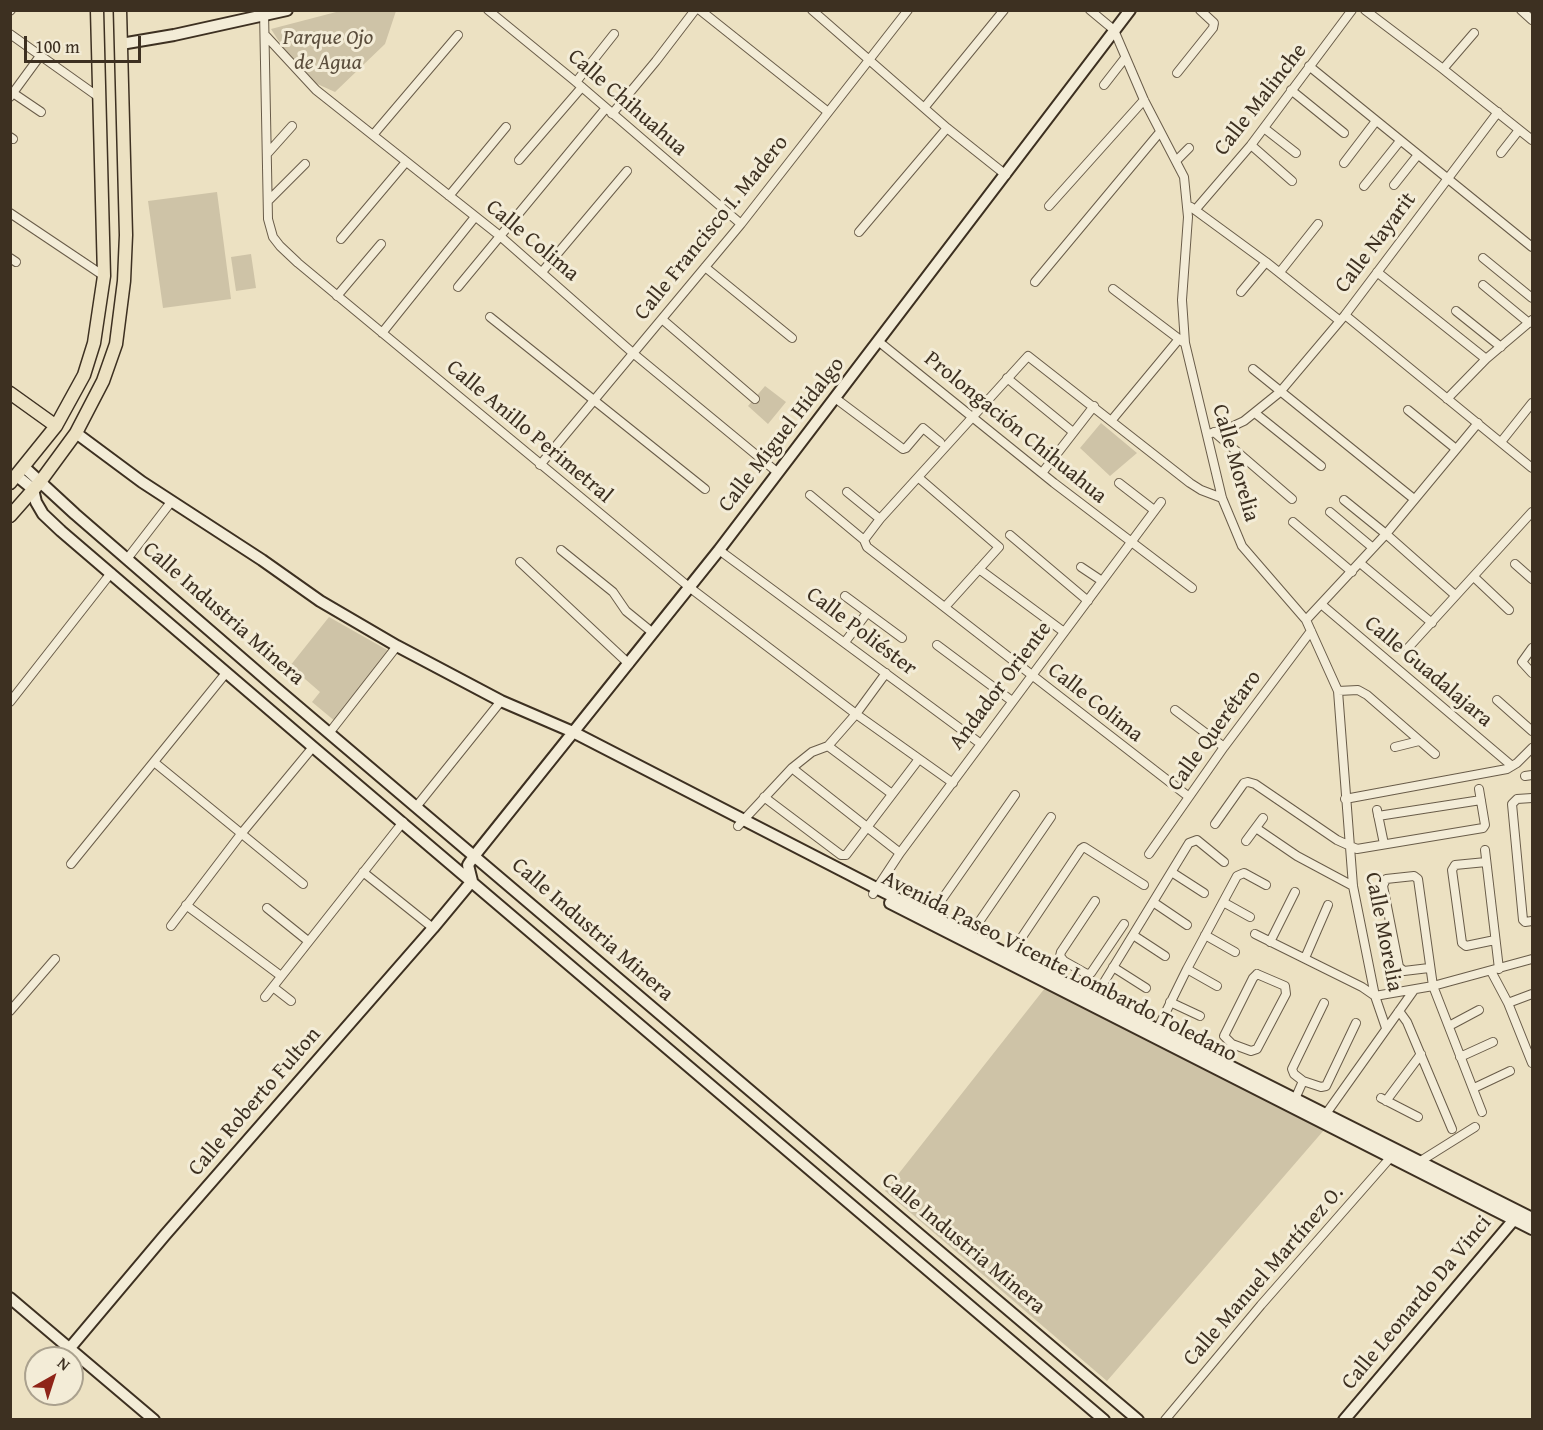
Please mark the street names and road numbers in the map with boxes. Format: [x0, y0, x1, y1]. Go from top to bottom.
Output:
street label: Calle Malinche [1209, 39, 1313, 161]
street label: Calle Chihuahua [562, 44, 692, 162]
street label: Calle Francisco I. Madero [629, 130, 795, 326]
street label: Calle Nayarit [1330, 188, 1422, 298]
street label: Calle Colima [480, 194, 584, 288]
street label: Prolongación Chihuahua [918, 346, 1112, 510]
street label: Calle Miguel Hidalgo [713, 352, 851, 518]
street label: Calle Anillo Perimetral [440, 355, 618, 509]
street label: Calle Morelia [1206, 401, 1264, 525]
street label: Calle Industria Minera [137, 537, 309, 691]
street label: Calle Poliéster [801, 582, 921, 682]
street label: Calle Guadalajara [1358, 611, 1498, 733]
street label: Andador Oriente [944, 617, 1058, 755]
street label: Calle Colima [1042, 658, 1148, 748]
street label: Calle Querétaro [1162, 665, 1268, 797]
street label: Calle Industria Minera [506, 853, 678, 1007]
street label: Avenida Paseo Vicente Lombardo Toledano [877, 866, 1241, 1068]
street label: Calle Morelia [1359, 870, 1407, 994]
street label: Calle Roberto Fulton [183, 1022, 327, 1182]
street label: Calle Industria Minera [876, 1168, 1050, 1320]
street label: Calle Manuel Martínez O. [1178, 1180, 1350, 1372]
street label: Calle Leonardo Da Vinci [1336, 1211, 1498, 1395]

